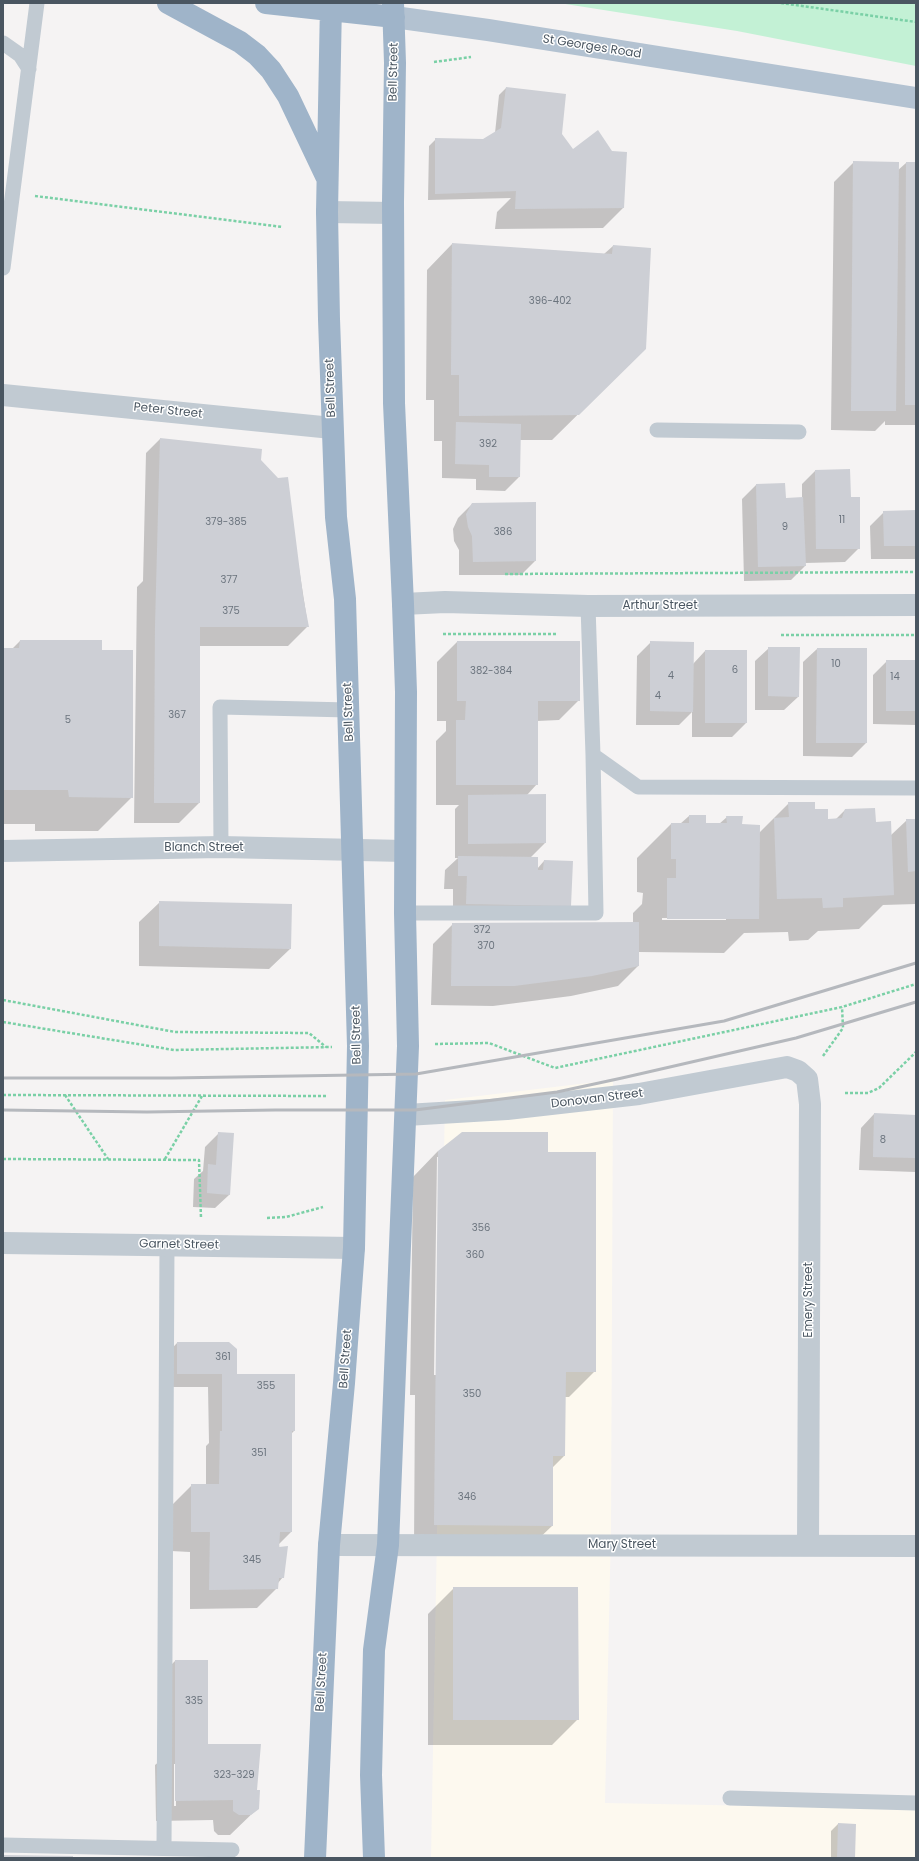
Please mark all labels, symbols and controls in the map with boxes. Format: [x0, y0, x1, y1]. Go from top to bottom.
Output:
street label: St Georges Road [542, 32, 642, 62]
street label: Bell Street [386, 42, 402, 102]
house number: 396-402 [529, 295, 571, 307]
street label: Bell Street [323, 358, 339, 418]
street label: Peter Street [133, 400, 203, 422]
house number: 392 [479, 438, 497, 450]
house number: 11 [839, 514, 845, 526]
house number: 379-385 [205, 516, 247, 528]
house number: 9 [782, 521, 788, 533]
house number: 386 [494, 526, 512, 538]
house number: 377 [221, 574, 237, 586]
street label: Arthur Street [622, 599, 698, 613]
house number: 375 [222, 605, 240, 617]
house number: 10 [831, 658, 841, 670]
house number: 6 [732, 664, 738, 676]
house number: 382-384 [470, 665, 512, 677]
house number: 4 [668, 670, 674, 682]
house number: 14 [890, 671, 900, 683]
street label: Bell Street [341, 682, 357, 742]
house number: 4 [655, 690, 661, 702]
house number: 367 [168, 709, 186, 721]
house number: 5 [65, 714, 71, 726]
street label: Blanch Street [164, 841, 244, 855]
house number: 372 [473, 924, 491, 936]
house number: 370 [477, 940, 495, 952]
street label: Bell Street [349, 1005, 365, 1065]
street label: Donovan Street [550, 1086, 644, 1112]
house number: 8 [880, 1134, 886, 1146]
house number: 356 [472, 1222, 490, 1234]
street label: Garnet Street [139, 1237, 219, 1253]
house number: 360 [466, 1249, 484, 1261]
street label: Emery Street [802, 1262, 816, 1338]
street label: Bell Street [337, 1329, 355, 1389]
house number: 361 [215, 1351, 231, 1363]
house number: 355 [257, 1380, 275, 1392]
house number: 350 [463, 1388, 481, 1400]
house number: 351 [251, 1447, 267, 1459]
house number: 346 [458, 1491, 476, 1503]
street label: Mary Street [588, 1538, 656, 1552]
house number: 345 [243, 1554, 261, 1566]
street label: Bell Street [313, 1652, 331, 1712]
house number: 335 [185, 1695, 203, 1707]
house number: 323-329 [214, 1769, 254, 1781]

